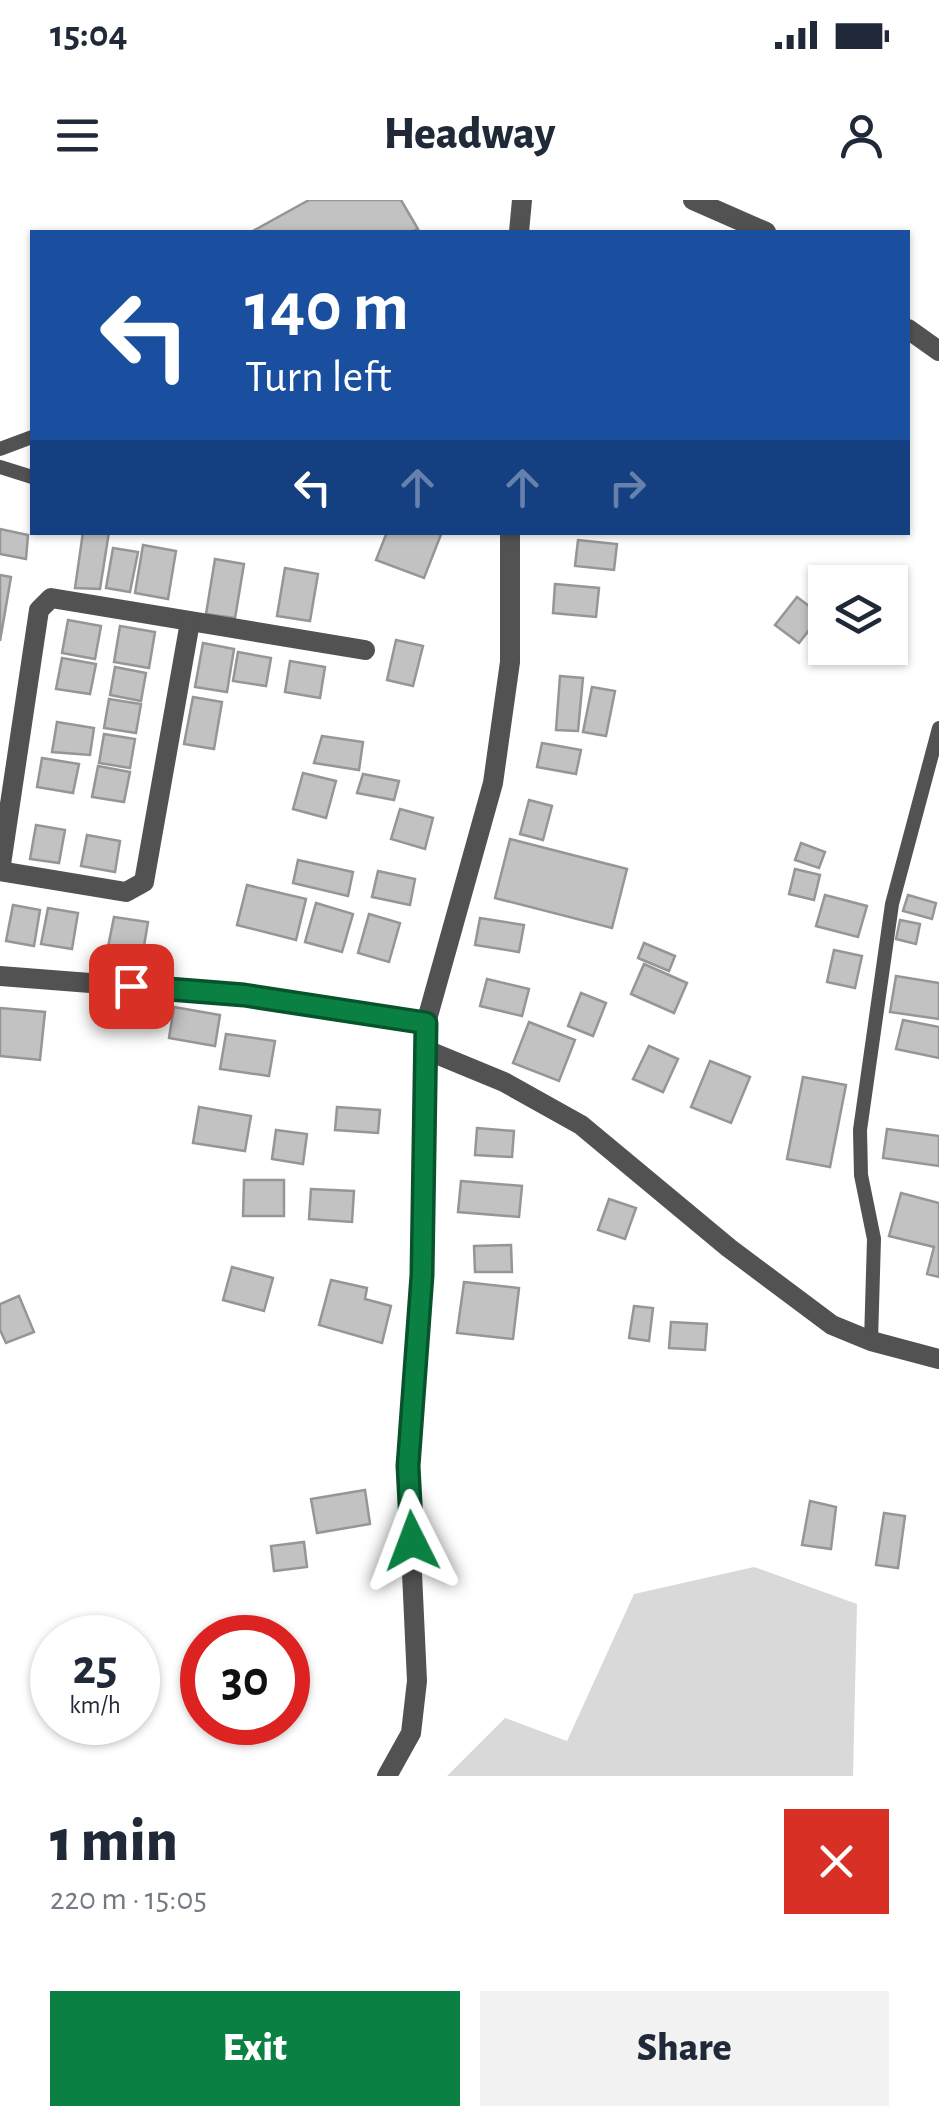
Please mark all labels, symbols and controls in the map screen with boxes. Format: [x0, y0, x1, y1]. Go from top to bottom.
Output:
text: 15:04 [50, 16, 128, 54]
icon: menu [50, 108, 105, 163]
icon: person [834, 108, 889, 163]
text: Headway [384, 112, 555, 157]
icon: left [80, 270, 210, 400]
text: 140 m [245, 273, 409, 343]
text: Turn left [245, 355, 392, 400]
icon: left [285, 460, 340, 515]
icon: ahead [390, 460, 445, 515]
icon: ahead [495, 460, 550, 515]
icon: right [600, 460, 655, 515]
map controls [808, 565, 908, 665]
button: layers [808, 565, 908, 665]
pin [89, 944, 174, 1029]
icon: arrive [104, 959, 159, 1014]
position arrow [360, 1489, 464, 1593]
speed limit sign: 30 [180, 1615, 310, 1745]
text: 25 [72, 1643, 118, 1693]
text: km/h [69, 1693, 121, 1718]
button: close [784, 1809, 889, 1914]
text: 1 min [50, 1812, 178, 1872]
text: 220 m · 15:05 [50, 1883, 207, 1915]
button: Exit [50, 1991, 460, 2106]
button: Share [480, 1991, 889, 2106]

